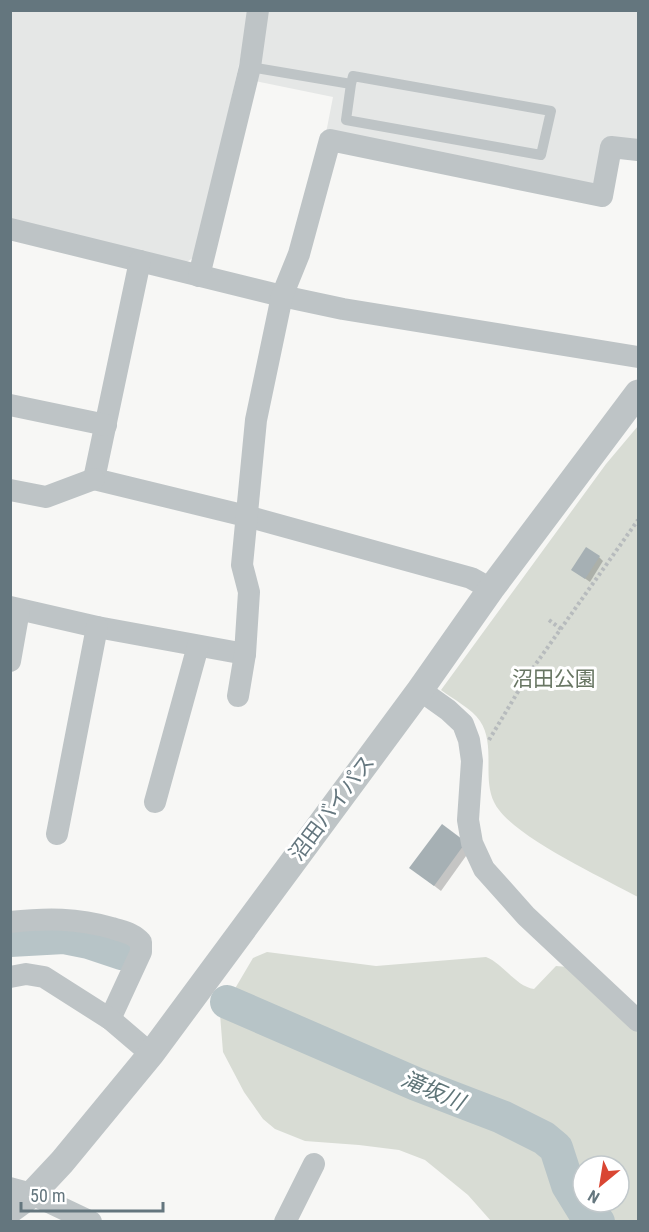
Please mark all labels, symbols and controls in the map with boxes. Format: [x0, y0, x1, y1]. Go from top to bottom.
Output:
park label: 沼田公園 [512, 667, 596, 691]
street label: 沼田バイパス [285, 751, 379, 865]
water label: 滝坂川 [398, 1066, 470, 1116]
north arrow [571, 1154, 631, 1214]
scale bar [21, 1175, 164, 1213]
text: 50 m [30, 1185, 65, 1206]
text: N [585, 1186, 603, 1207]

